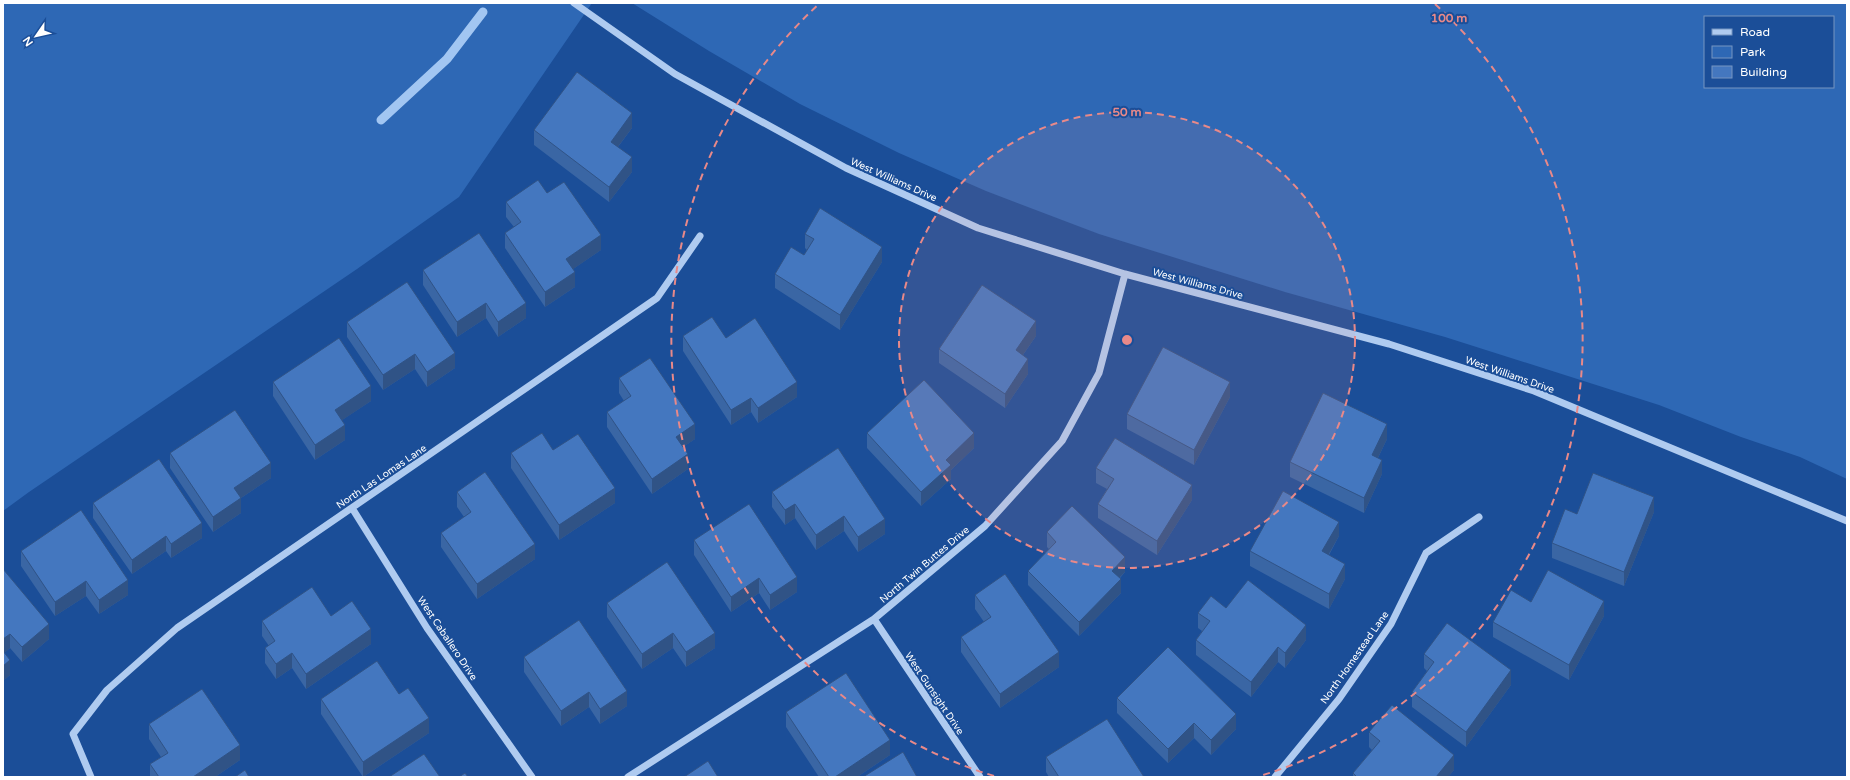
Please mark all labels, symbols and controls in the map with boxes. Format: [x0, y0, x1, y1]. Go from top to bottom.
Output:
text: 100 m [1431, 11, 1467, 25]
north arrow [16, 16, 56, 56]
legend [1704, 16, 1834, 88]
text: Road [1740, 25, 1770, 39]
text: N [20, 34, 36, 49]
text: Park [1740, 45, 1766, 59]
text: Building [1740, 65, 1787, 79]
text: 50 m [1112, 105, 1142, 119]
street label: West Williams Drive [849, 155, 939, 205]
street label: West Williams Drive [1151, 266, 1245, 302]
centre of rings [1120, 333, 1134, 347]
street label: West Williams Drive [1464, 354, 1556, 396]
street label: North Las Lomas Lane [334, 442, 429, 512]
street label: North Twin Buttes Drive [878, 524, 972, 606]
street label: West Caballero Drive [415, 594, 480, 683]
street label: North Homestead Lane [1318, 609, 1392, 706]
street label: West Gunsight Drive [902, 650, 966, 737]

